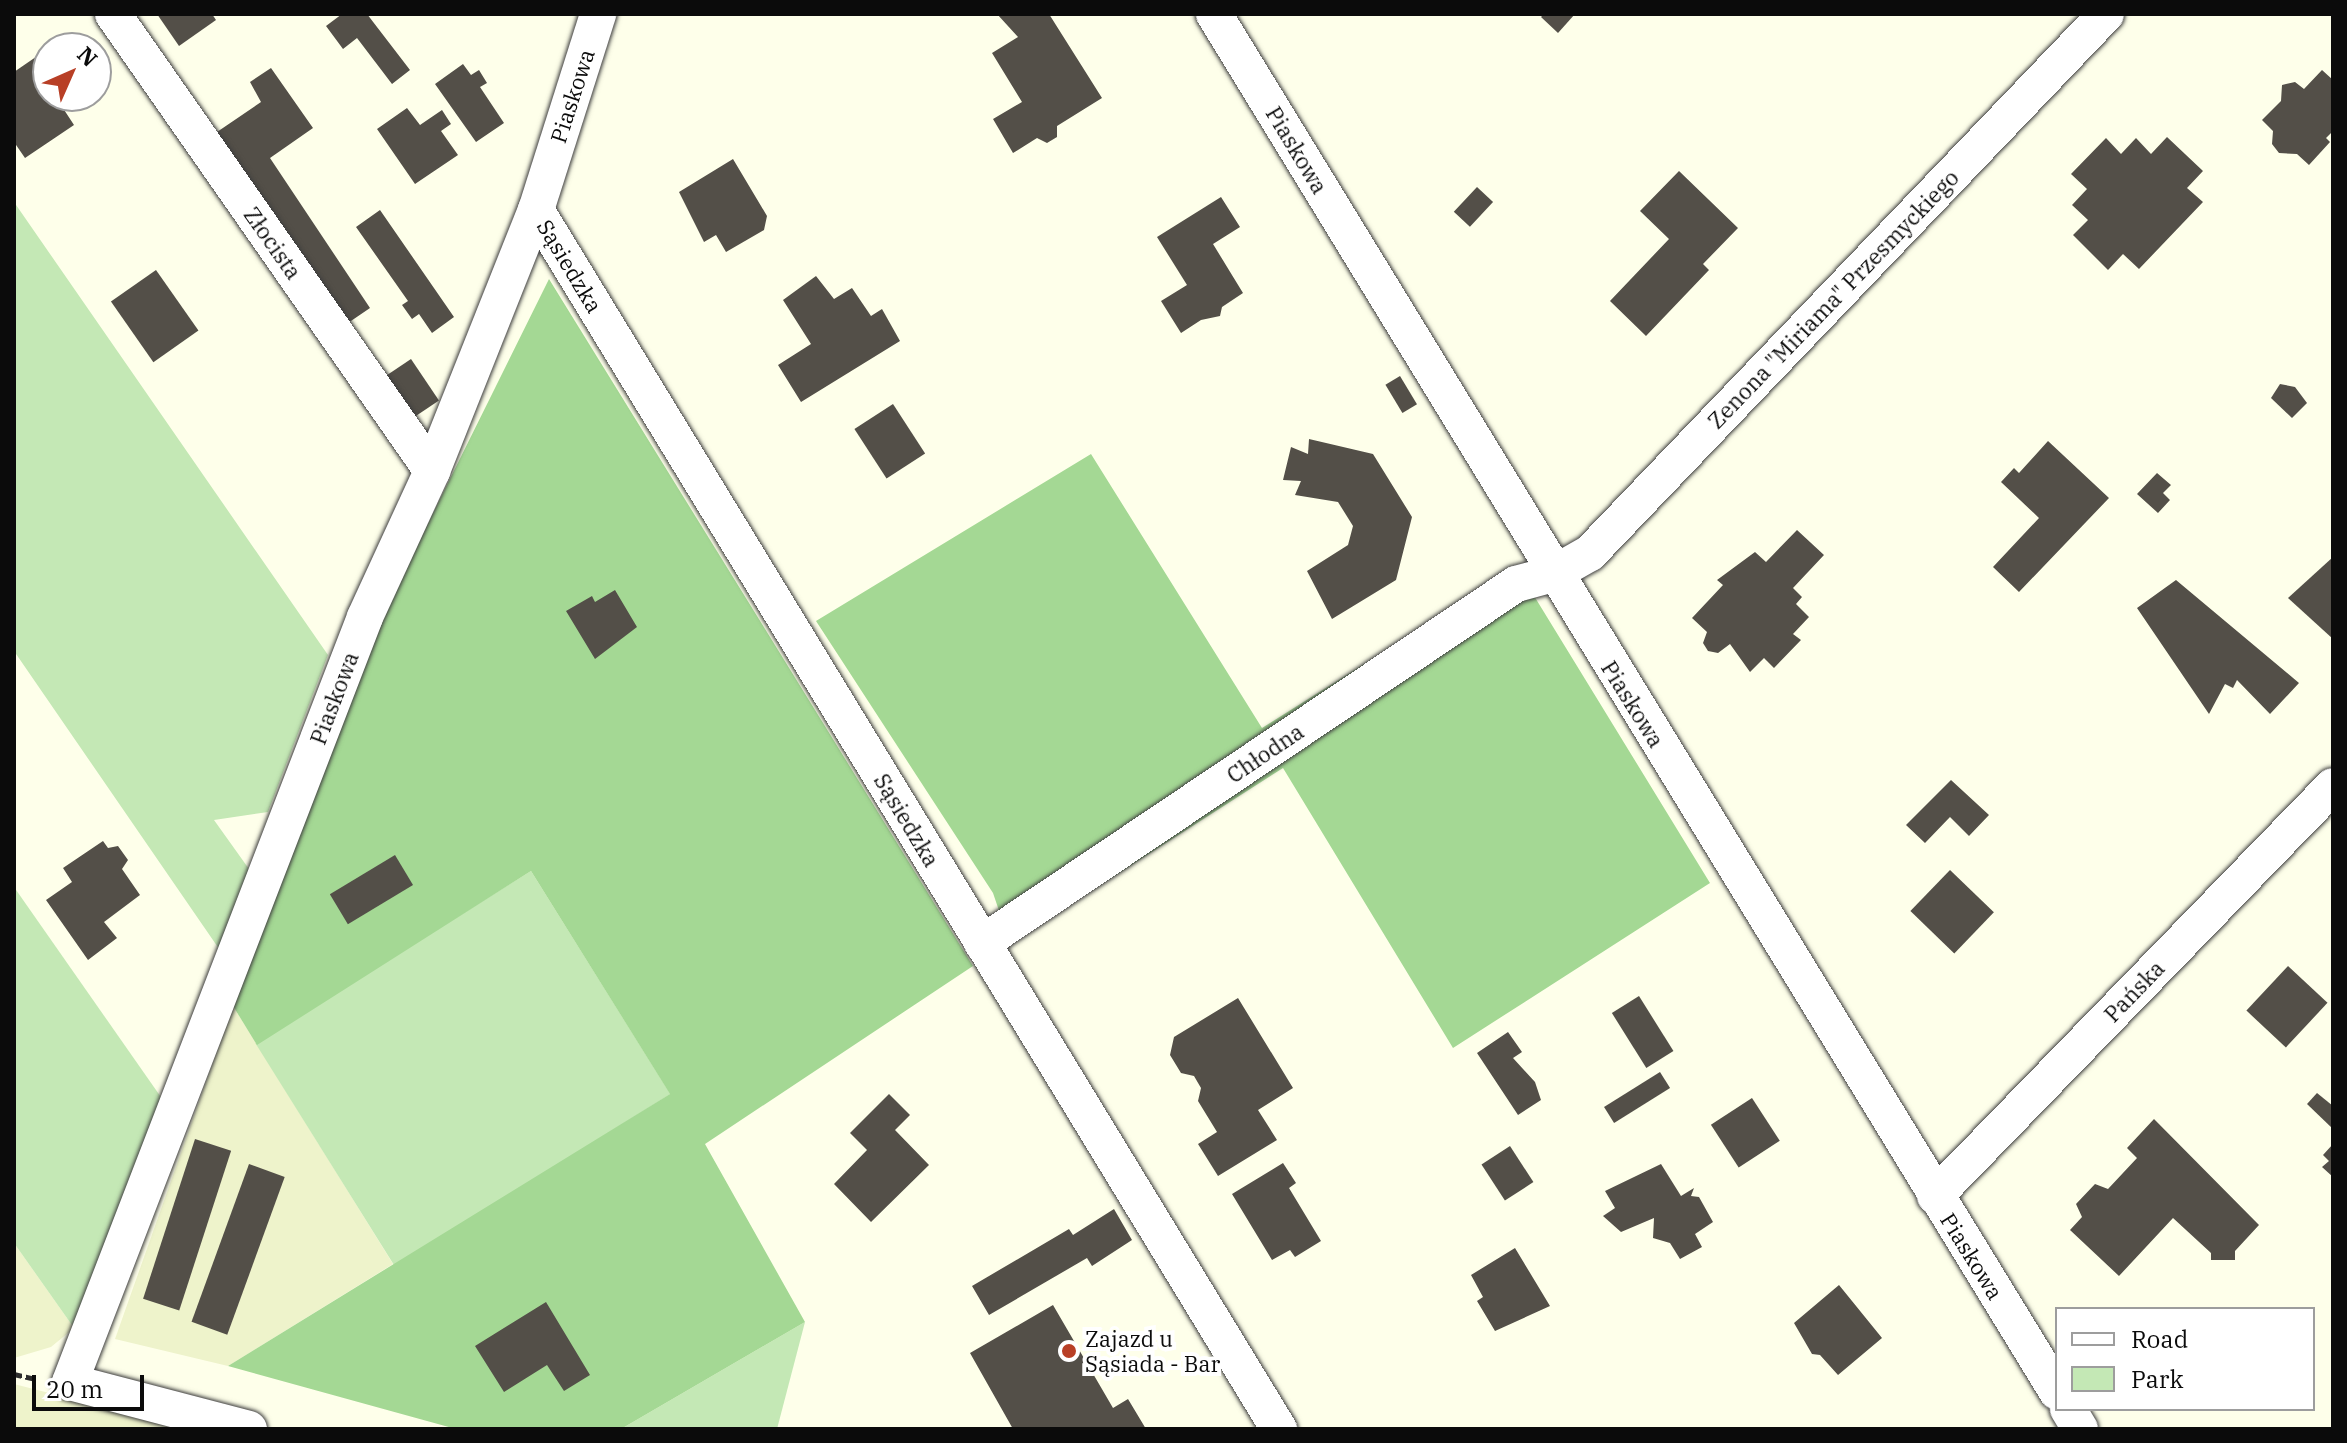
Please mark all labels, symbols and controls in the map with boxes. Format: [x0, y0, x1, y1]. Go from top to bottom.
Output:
north arrow [32, 32, 112, 112]
text: N [72, 40, 104, 72]
street label: Piaskowa [544, 46, 600, 146]
street label: Piaskowa [1261, 102, 1333, 198]
street label: Zenona "Miriama" Przesmyckiego [1702, 164, 1964, 434]
street label: Złocista [239, 202, 307, 284]
street label: Sąsiedzka [532, 215, 608, 317]
street label: Piaskowa [304, 648, 364, 748]
street label: Piaskowa [1596, 656, 1670, 752]
street label: Chłodna [1222, 718, 1308, 788]
street label: Sąsiedzka [869, 769, 945, 871]
street label: Pańska [2098, 955, 2170, 1027]
street label: Piaskowa [1935, 1208, 2009, 1304]
legend [2055, 1307, 2315, 1411]
text: Road [2131, 1323, 2188, 1355]
place label: Zajazd u Sąsiada - Bar [1085, 1325, 1220, 1376]
marker: Zajazd u Sąsiada - Bar [1060, 1342, 1078, 1360]
scale bar [36, 1359, 148, 1409]
text: Park [2131, 1363, 2183, 1395]
text: 20 m [46, 1373, 103, 1405]

